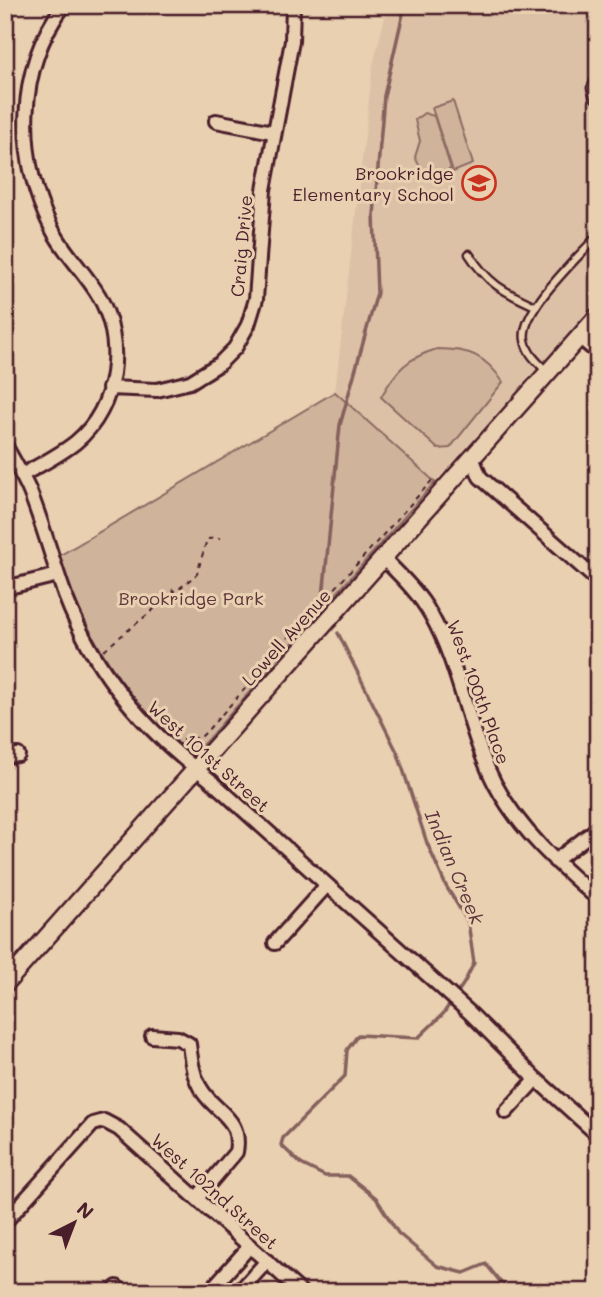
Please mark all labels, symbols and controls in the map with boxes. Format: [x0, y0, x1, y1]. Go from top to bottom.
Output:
place label: Brookridge Elementary School [293, 161, 454, 206]
school or university icon: Brookridge Elementary School [460, 164, 498, 202]
street label: Craig Drive [225, 194, 257, 298]
street label: Lowell Avenue [236, 584, 336, 690]
park label: Brookridge Park [118, 586, 264, 610]
street label: West 100th Place [442, 617, 516, 767]
street label: West 101st Street [143, 695, 275, 817]
water label: Indian Creek [420, 806, 491, 929]
street label: West 102nd Street [146, 1128, 284, 1254]
north arrow [38, 1188, 108, 1258]
text: N [72, 1196, 99, 1224]

